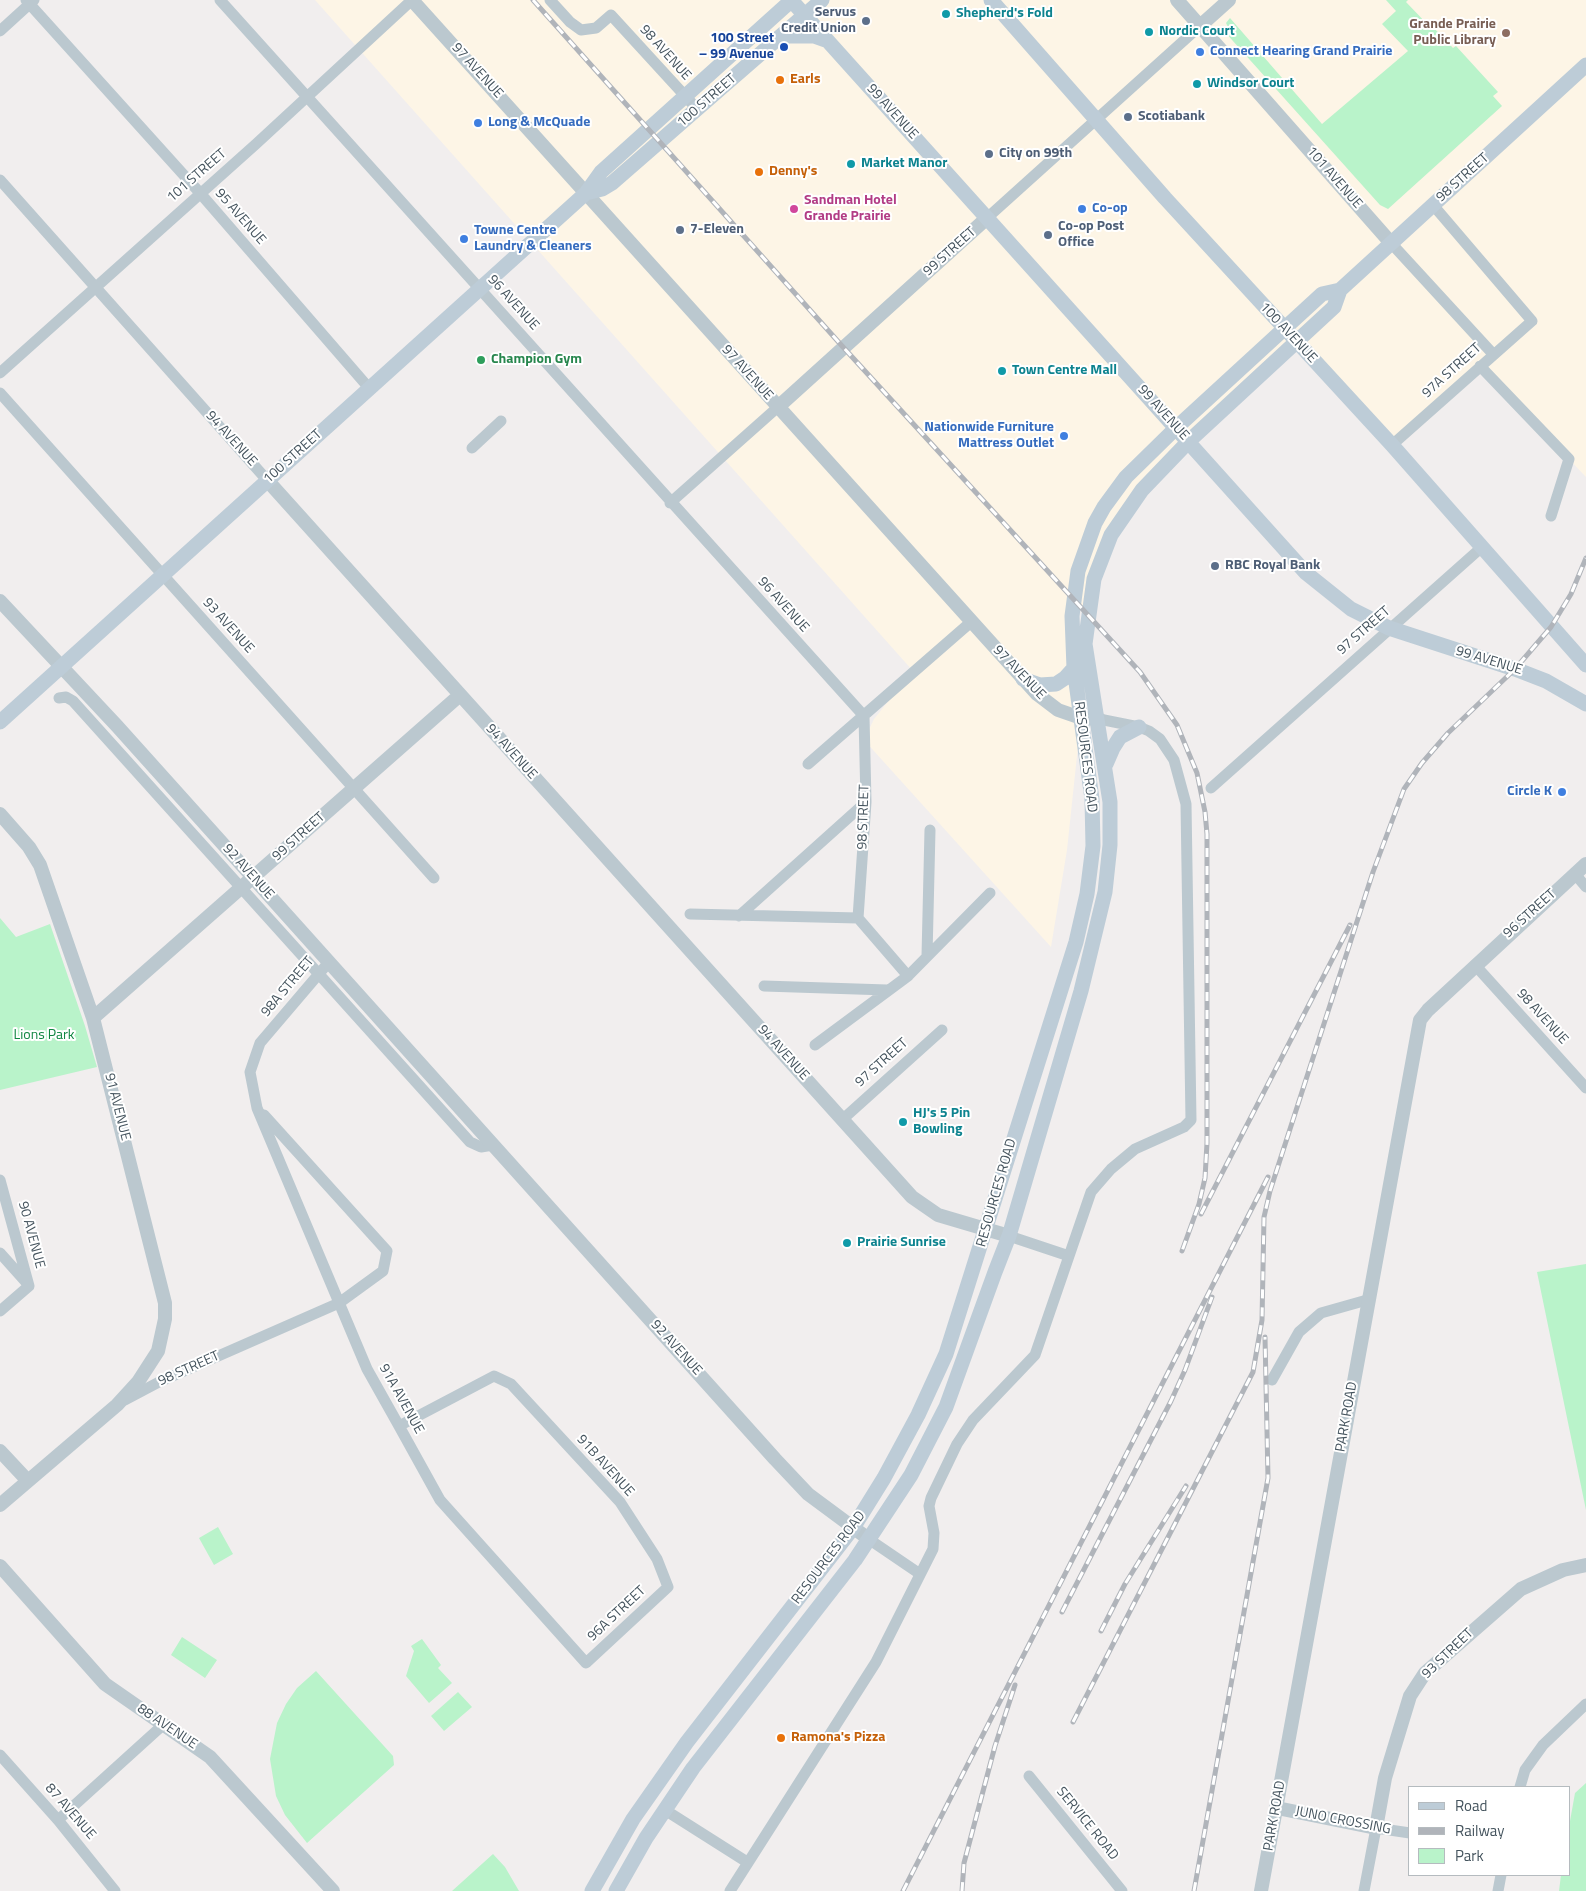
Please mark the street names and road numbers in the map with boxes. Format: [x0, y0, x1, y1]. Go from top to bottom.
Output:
street label: 98 AVENUE [636, 22, 694, 84]
street label: 97 AVENUE [448, 40, 506, 102]
street label: 100 STREET [674, 71, 740, 131]
street label: 99 AVENUE [863, 81, 921, 143]
street label: 101 AVENUE [1303, 144, 1365, 212]
street label: 101 STREET [164, 146, 230, 206]
street label: 98 STREET [1433, 150, 1493, 206]
street label: 95 AVENUE [211, 186, 269, 248]
street label: 99 STREET [920, 224, 980, 280]
street label: 96 AVENUE [484, 272, 542, 334]
street label: 100 AVENUE [1256, 299, 1320, 367]
street label: 97A STREET [1419, 340, 1485, 402]
street label: 97 AVENUE [718, 342, 776, 404]
street label: 99 AVENUE [1134, 382, 1192, 444]
street label: 94 AVENUE [202, 408, 260, 470]
street label: 100 STREET [260, 426, 326, 488]
street label: 96 AVENUE [754, 574, 812, 636]
street label: 93 AVENUE [199, 595, 257, 657]
street label: 97 STREET [1334, 603, 1394, 659]
street label: 97 AVENUE [989, 642, 1049, 704]
street label: 99 AVENUE [1454, 643, 1524, 679]
street label: RESOURCES ROAD [1070, 700, 1100, 814]
street label: 94 AVENUE [482, 721, 540, 783]
street label: 98 STREET [854, 784, 874, 850]
street label: 99 STREET [269, 809, 329, 865]
street label: 92 AVENUE [219, 841, 277, 903]
street label: 96 STREET [1500, 886, 1560, 942]
street label: 98A STREET [258, 953, 318, 1021]
street label: 98 AVENUE [1513, 986, 1571, 1048]
street label: 94 AVENUE [754, 1022, 812, 1084]
street label: 97 STREET [852, 1035, 912, 1091]
street label: 91 AVENUE [101, 1072, 133, 1142]
street label: RESOURCES ROAD [974, 1137, 1020, 1249]
street label: 90 AVENUE [14, 1200, 48, 1270]
street label: 92 AVENUE [647, 1317, 705, 1379]
street label: 98 STREET [156, 1348, 222, 1390]
street label: 91A AVENUE [375, 1361, 427, 1437]
street label: PARK ROAD [1333, 1381, 1361, 1453]
street label: 91B AVENUE [573, 1432, 637, 1500]
street label: RESOURCES ROAD [789, 1508, 869, 1608]
street label: 96A STREET [584, 1583, 650, 1645]
street label: 93 STREET [1419, 1625, 1477, 1683]
street label: 88 AVENUE [134, 1701, 200, 1753]
street label: PARK ROAD [1261, 1780, 1289, 1852]
street label: 87 AVENUE [41, 1781, 99, 1843]
street label: SERVICE ROAD [1052, 1784, 1122, 1864]
street label: JUNO CROSSING [1294, 1803, 1392, 1839]

